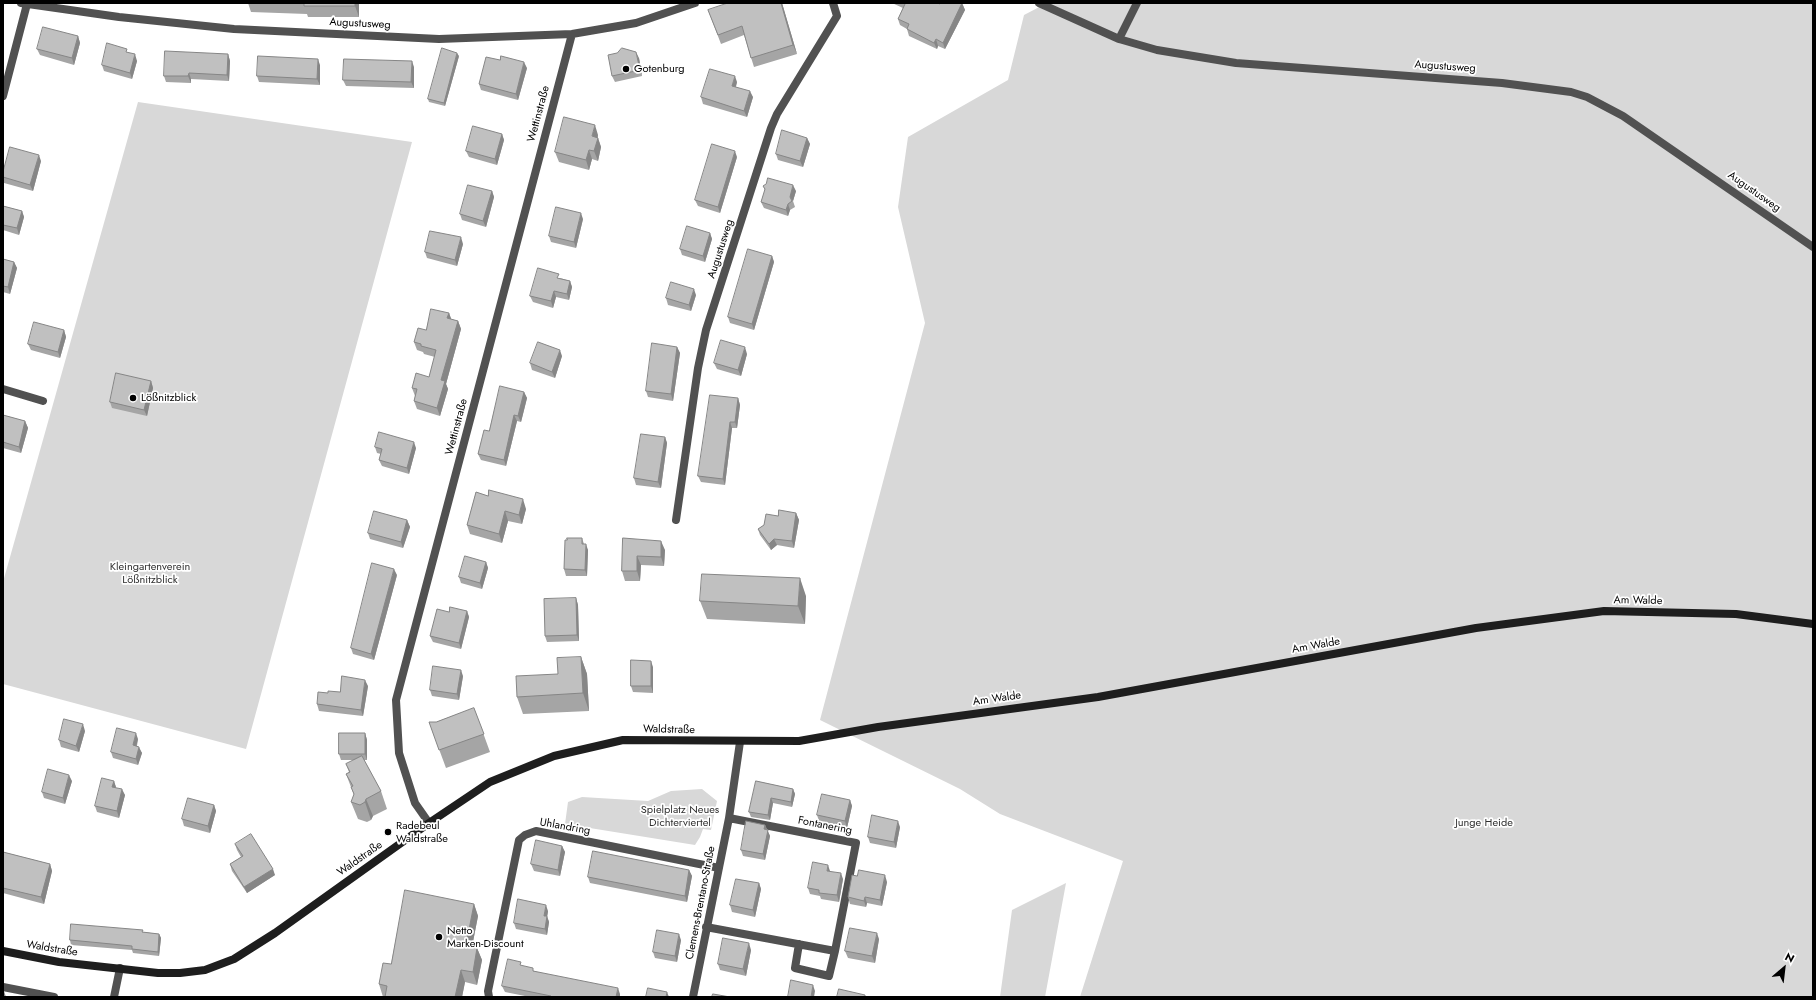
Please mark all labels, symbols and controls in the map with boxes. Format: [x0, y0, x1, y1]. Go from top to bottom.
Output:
street label: Augustusweg [329, 16, 391, 32]
street label: Augustusweg [1414, 58, 1476, 76]
place label: Gotenburg [634, 62, 685, 76]
marker: Gotenburg [621, 64, 631, 74]
street label: Wettinstraße [525, 84, 553, 144]
street label: Augustusweg [1725, 169, 1783, 215]
street label: Augustusweg [705, 218, 737, 280]
place label: Lößnitzblick [141, 391, 196, 405]
marker: Lößnitzblick [128, 393, 138, 403]
street label: Wettinstraße [443, 397, 471, 457]
park label: Kleingartenverein Lößnitzblick [110, 560, 190, 586]
street label: Am Walde [1614, 594, 1662, 608]
street label: Am Walde [1291, 635, 1341, 657]
street label: Am Walde [972, 689, 1022, 709]
street label: Waldstraße [643, 723, 695, 737]
park label: Spielplatz Neues Dichterviertel [641, 803, 719, 829]
street label: Fontanering [797, 814, 853, 838]
street label: Uhlandring [539, 816, 591, 838]
park label: Junge Heide [1455, 816, 1513, 830]
place label: Radebeul Waldstraße [396, 819, 448, 845]
marker: Radebeul Waldstraße [383, 827, 393, 837]
street label: Waldstraße [335, 839, 385, 879]
street label: Clemens-Brentano-Straße [684, 845, 718, 961]
place label: Netto Marken-Discount [447, 924, 524, 950]
marker: Netto Marken-Discount [434, 932, 444, 942]
street label: Waldstraße [25, 938, 79, 960]
north arrow [1764, 948, 1804, 988]
text: N [1782, 948, 1797, 967]

